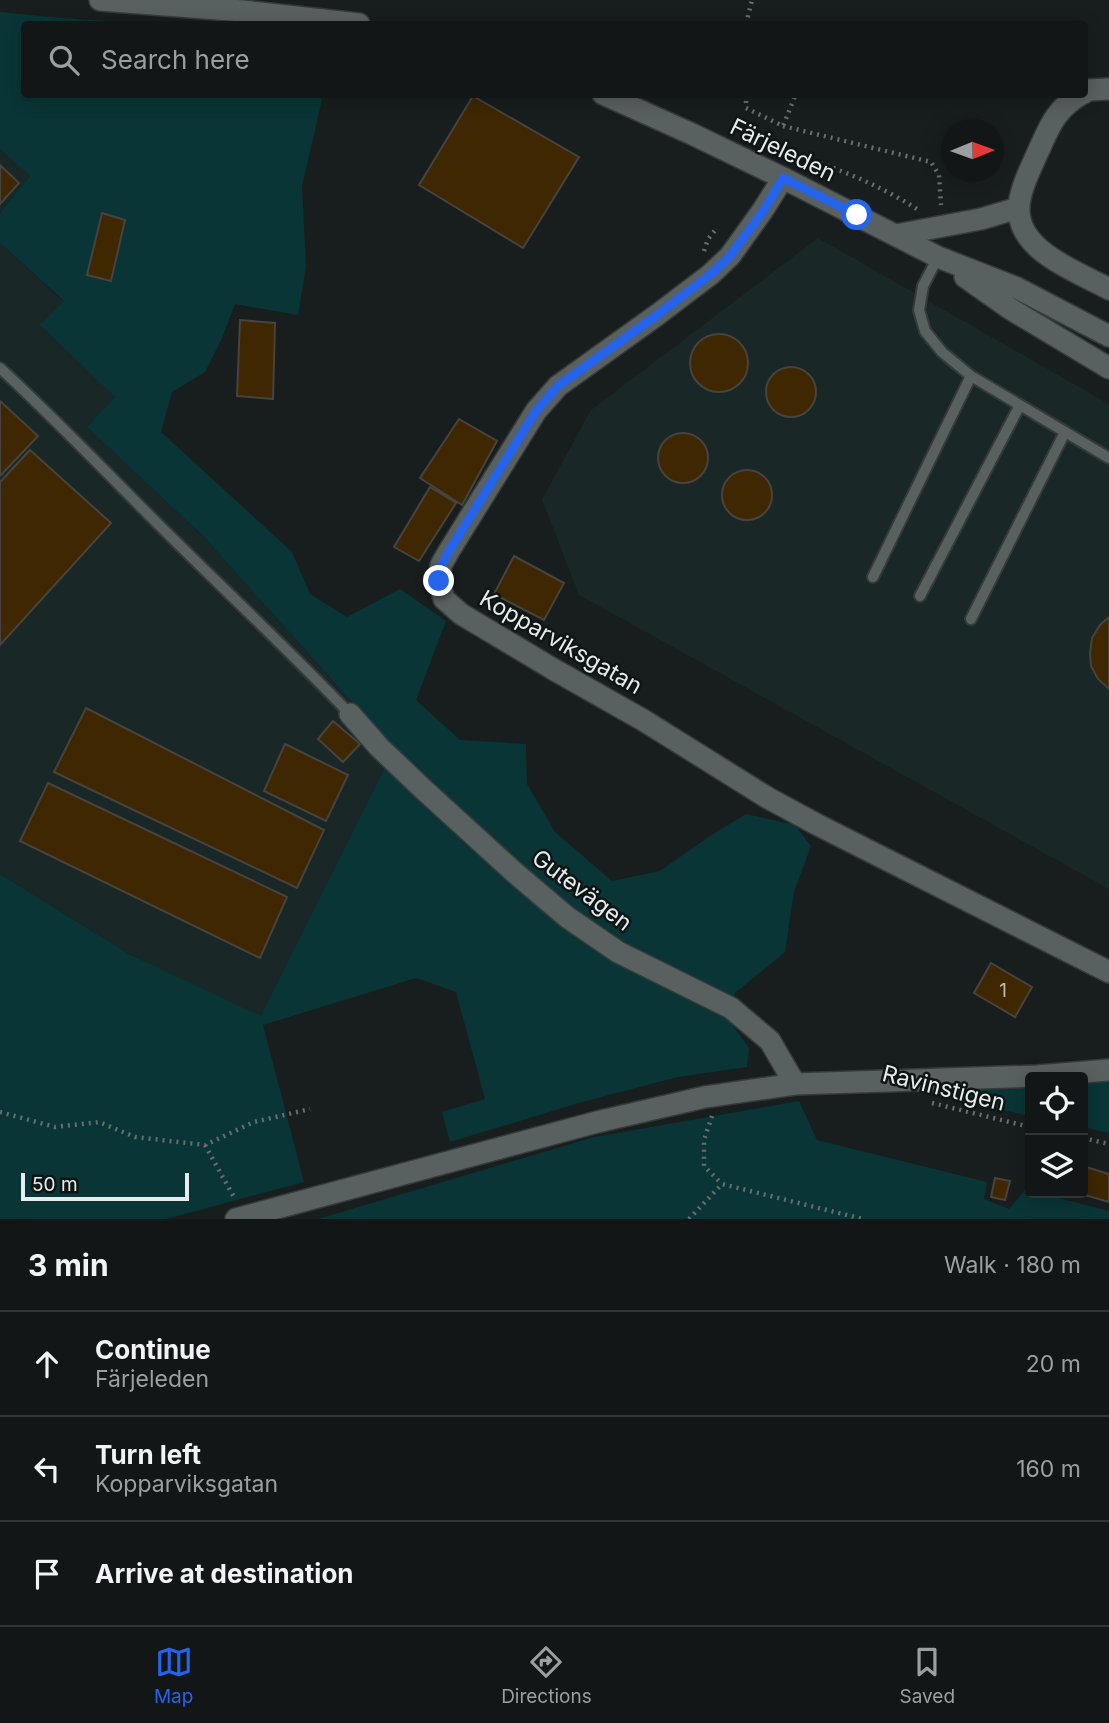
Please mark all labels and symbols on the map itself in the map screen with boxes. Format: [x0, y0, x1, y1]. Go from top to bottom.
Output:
street label: Färjeleden [726, 112, 840, 188]
north arrow [941, 119, 1004, 182]
route start [841, 199, 872, 230]
route end [423, 565, 454, 596]
street label: Kopparviksgatan [475, 584, 647, 700]
street label: Gutevägen [527, 843, 637, 937]
house number: 1 [999, 979, 1007, 1002]
street label: Ravinstigen [880, 1059, 1008, 1117]
scale bar [21, 1170, 189, 1202]

